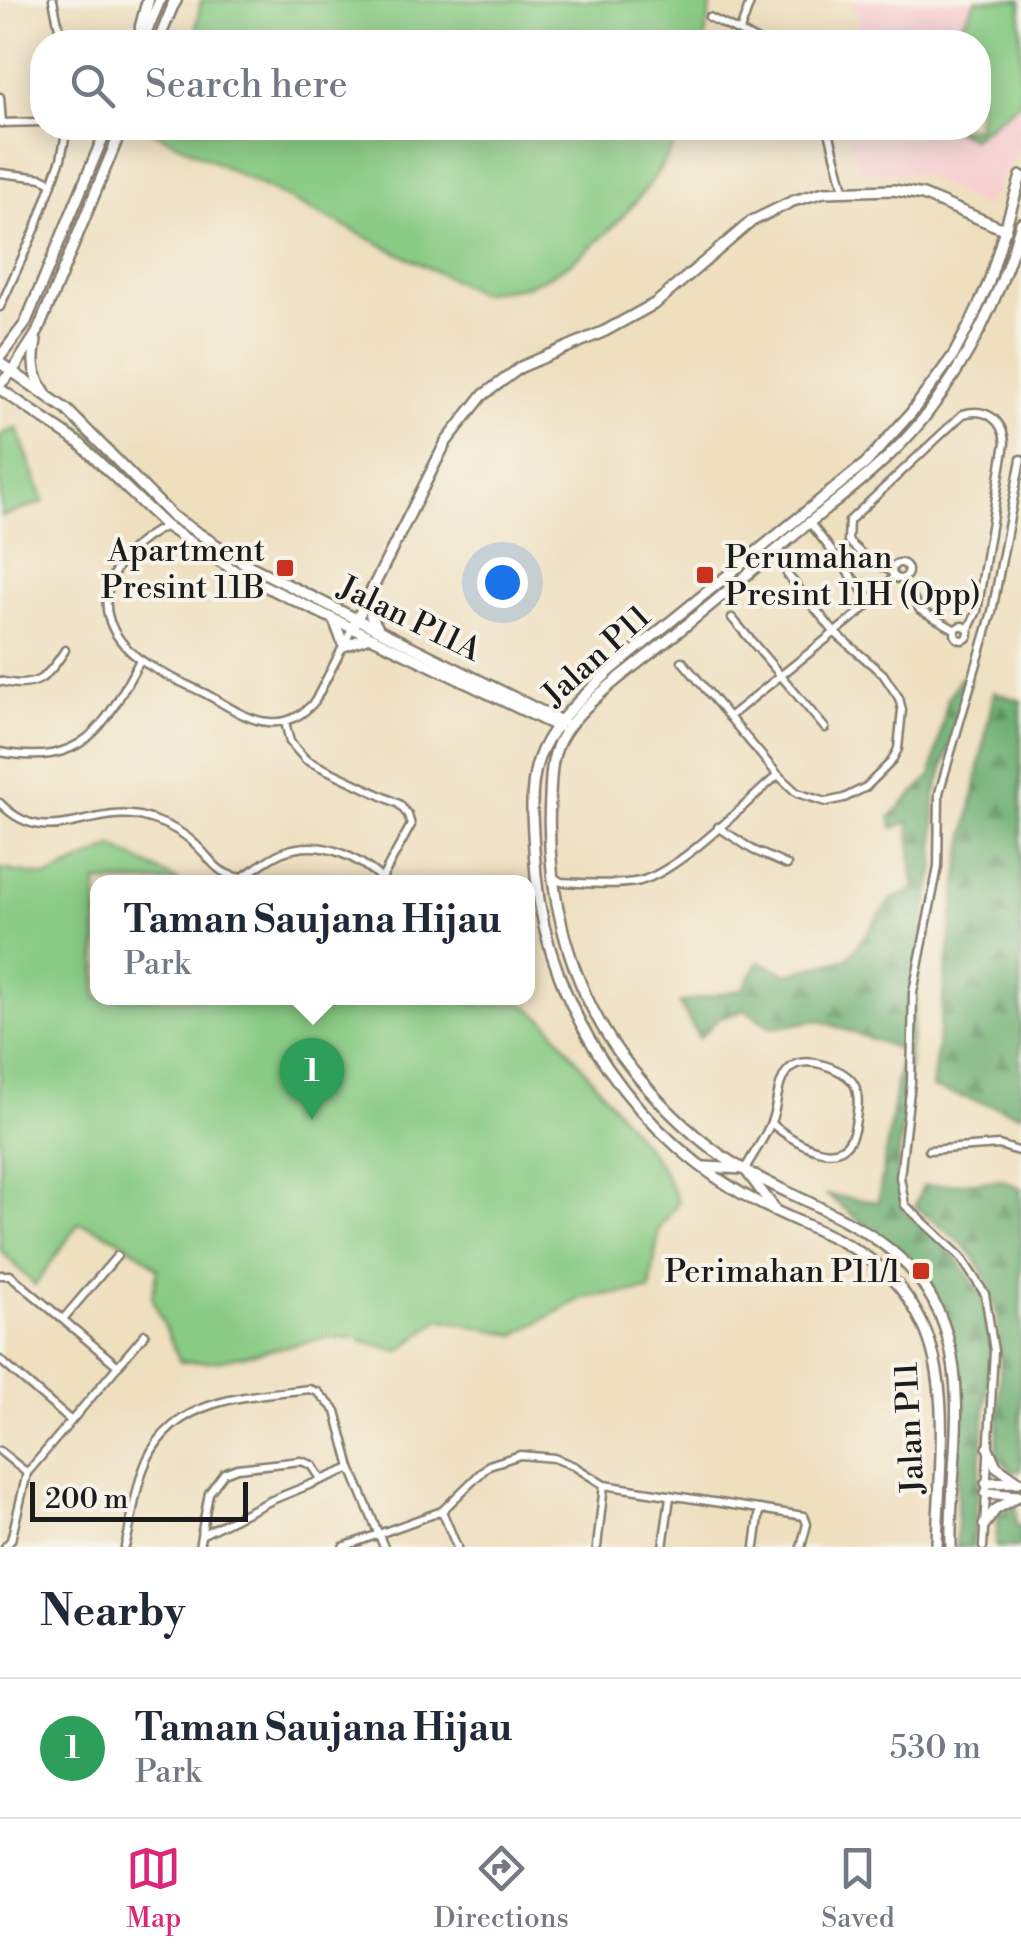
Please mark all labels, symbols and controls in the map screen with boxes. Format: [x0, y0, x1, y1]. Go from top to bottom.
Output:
search box [30, 30, 991, 140]
icon: search [65, 58, 120, 113]
text: Search here [145, 62, 348, 109]
place label: Apartment Presint 11B [101, 531, 265, 608]
place label: Perumahan Presint 11H (Opp) [725, 538, 981, 615]
marker: Apartment Presint 11B [274, 557, 296, 579]
your location [477, 557, 528, 608]
marker: Perumahan Presint 11H (Opp) [694, 564, 716, 586]
street label: Jalan P11A [331, 567, 488, 671]
street label: Jalan P11 [534, 597, 659, 715]
popup [90, 875, 535, 1005]
text: Taman Saujana Hijau [124, 897, 501, 944]
text: Park [124, 944, 190, 984]
pin: 1 [280, 1038, 344, 1120]
place label: Perimahan P11/1 [664, 1252, 901, 1292]
marker: Perimahan P11/1 [910, 1260, 932, 1282]
street label: Jalan P11 [887, 1361, 933, 1496]
scale bar [30, 1477, 248, 1522]
text: 200 m [45, 1482, 128, 1517]
text: Nearby [40, 1586, 185, 1639]
text: Taman Saujana Hijau [135, 1705, 512, 1752]
text: 1 [65, 1728, 80, 1768]
text: 530 m [890, 1728, 981, 1768]
text: Park [135, 1752, 202, 1792]
tab: Map [126, 1841, 181, 1936]
tab: Directions [434, 1841, 569, 1936]
tab: Saved [821, 1841, 895, 1936]

